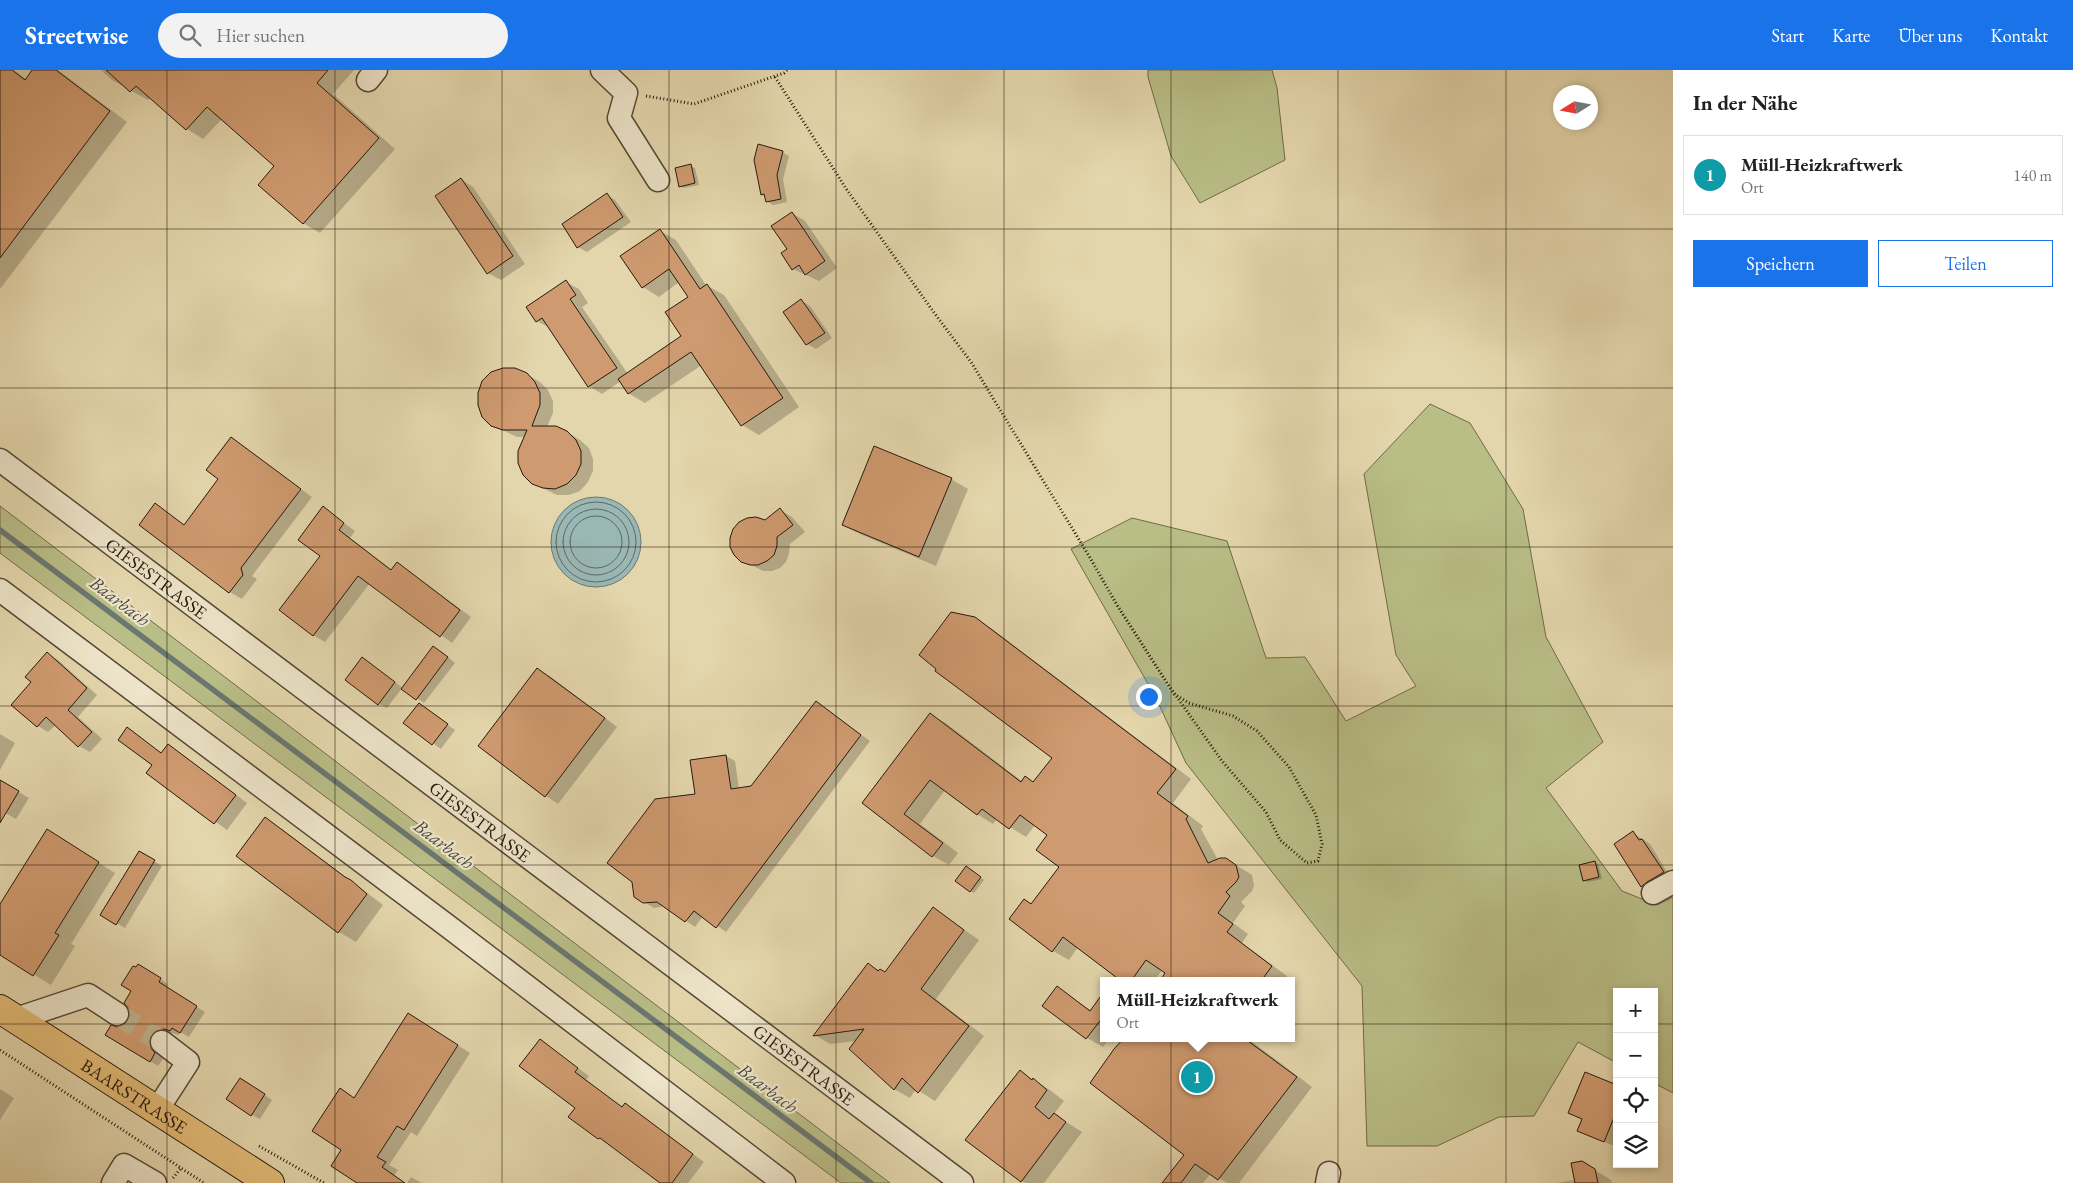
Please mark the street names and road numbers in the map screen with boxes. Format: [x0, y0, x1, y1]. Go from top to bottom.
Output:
street label: GIESESTRASSE [101, 532, 212, 623]
street label: GIESESTRASSE [425, 775, 536, 867]
street label: GIESESTRASSE [749, 1019, 860, 1110]
street label: BAARSTRASSE [77, 1053, 192, 1138]

